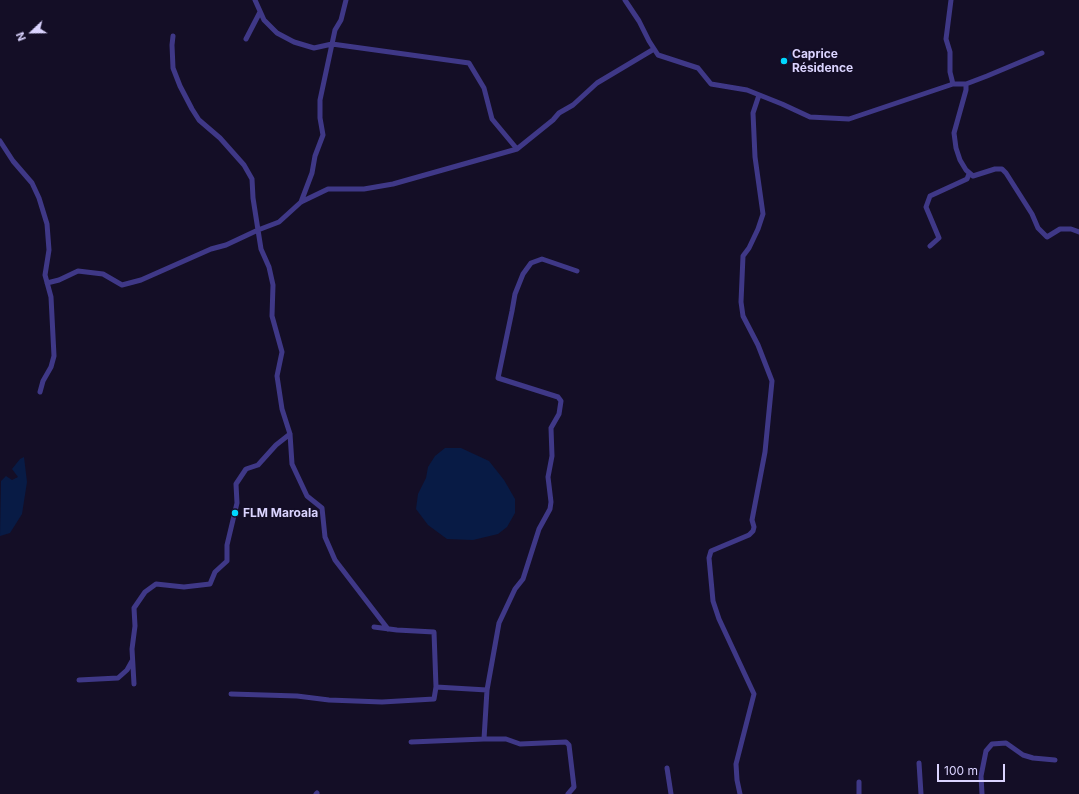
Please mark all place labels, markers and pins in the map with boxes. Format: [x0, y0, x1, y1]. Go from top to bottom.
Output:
place label: Caprice Résidence [792, 47, 853, 75]
marker: Caprice Résidence [779, 56, 789, 66]
place label: FLM Maroala [243, 506, 318, 520]
marker: FLM Maroala [230, 508, 240, 518]

